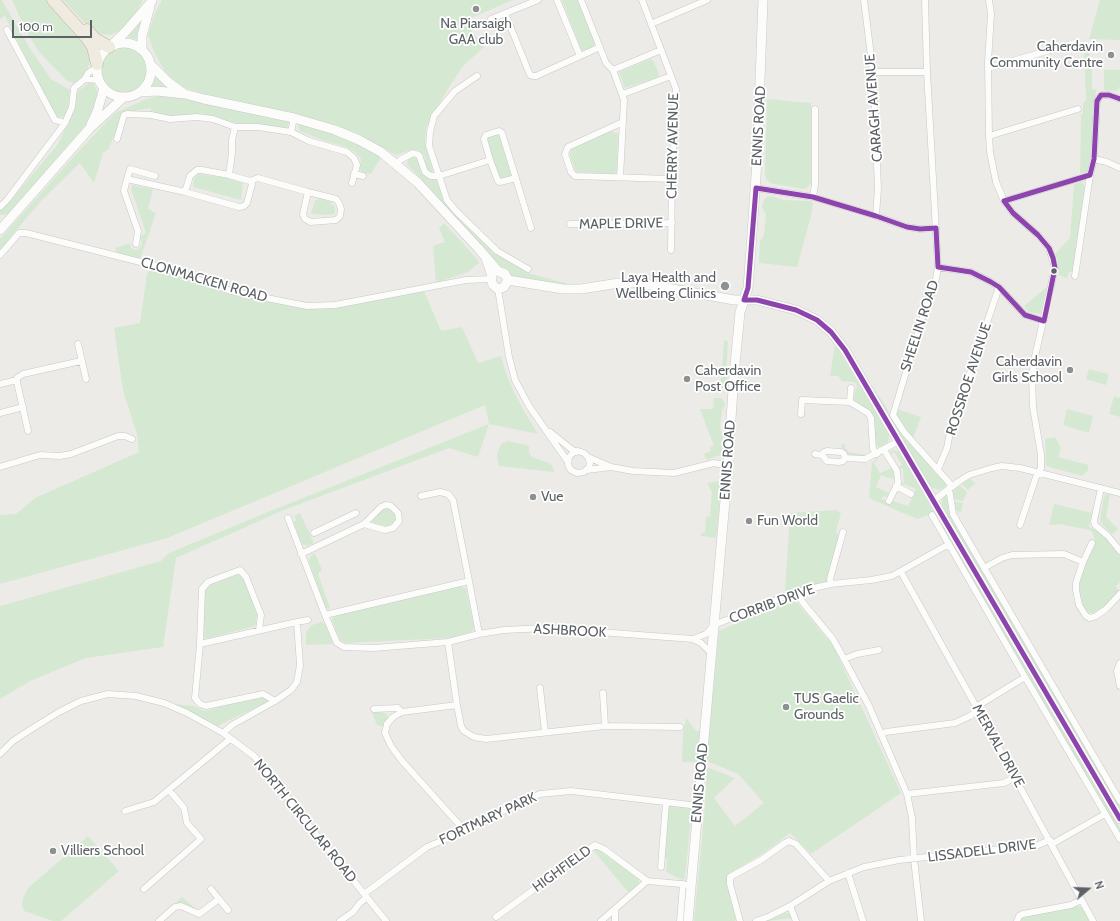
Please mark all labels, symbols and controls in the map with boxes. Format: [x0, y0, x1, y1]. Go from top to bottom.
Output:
marker: Na Piarsaigh GAA club [471, 4, 481, 14]
scale bar [14, 12, 94, 38]
place label: Na Piarsaigh GAA club [440, 16, 512, 48]
text: 100 m [19, 19, 53, 34]
place label: Caherdavin Community Centre [990, 39, 1103, 72]
marker: Caherdavin Community Centre [1106, 50, 1116, 60]
street label: CARAGH AVENUE [862, 53, 886, 163]
street label: ENNIS ROAD [749, 85, 769, 167]
street label: CHERRY AVENUE [664, 93, 682, 199]
street label: MAPLE DRIVE [579, 215, 663, 233]
street label: CLONMACKEN ROAD [139, 254, 269, 306]
unlabelled marker [1049, 266, 1059, 276]
place label: Laya Health and Wellbeing Clinics [616, 270, 716, 302]
street label: SHEELIN ROAD [897, 278, 943, 374]
marker: Laya Health and Wellbeing Clinics [719, 280, 731, 292]
street label: ROSSROE AVENUE [943, 320, 995, 438]
place label: Caherdavin Girls School [992, 354, 1062, 386]
place label: Caherdavin Post Office [695, 363, 761, 396]
marker: Caherdavin Girls School [1065, 365, 1075, 375]
marker: Caherdavin Post Office [682, 374, 692, 384]
street label: ENNIS ROAD [717, 419, 739, 501]
place label: Vue [541, 489, 564, 505]
marker: Vue [528, 492, 538, 502]
place label: Fun World [757, 513, 818, 529]
marker: Fun World [744, 516, 754, 526]
street label: CORRIB DRIVE [727, 581, 817, 627]
street label: ASHBROOK [533, 621, 607, 641]
place label: TUS Gaelic Grounds [794, 691, 859, 724]
street label: MERVAL DRIVE [968, 701, 1028, 791]
marker: TUS Gaelic Grounds [781, 702, 791, 712]
street label: ENNIS ROAD [688, 742, 712, 824]
street label: NORTH CIRCULAR ROAD [250, 756, 360, 886]
street label: FORTMARY PARK [437, 789, 539, 849]
street label: LISSADELL DRIVE [927, 836, 1037, 866]
street label: HIGHFIELD [529, 842, 595, 896]
place label: Villiers School [61, 843, 144, 859]
marker: Villiers School [48, 846, 58, 856]
north arrow [1068, 869, 1108, 909]
text: N [1091, 879, 1107, 891]

